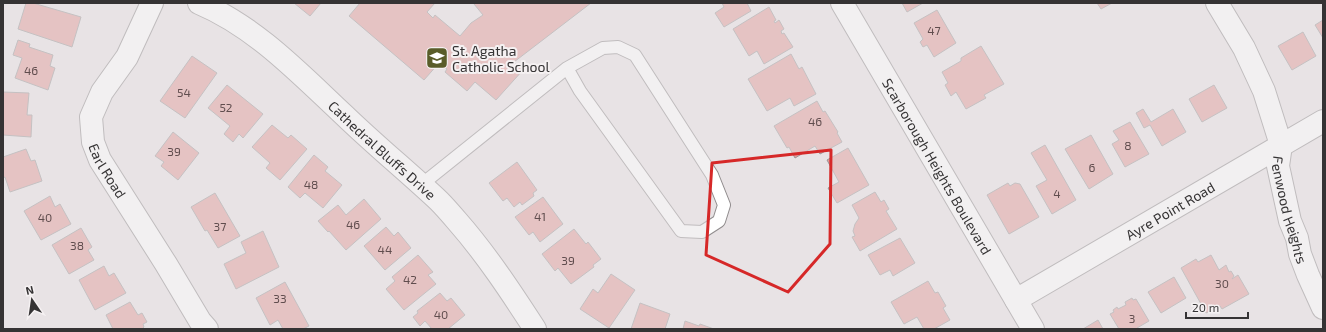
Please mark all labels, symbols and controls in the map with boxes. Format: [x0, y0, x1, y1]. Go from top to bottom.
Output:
house number: 47 [927, 23, 941, 37]
place label: St. Agatha Catholic School [452, 42, 550, 75]
school or university icon: St. Agatha Catholic School [424, 45, 450, 71]
house number: 46 [24, 63, 38, 77]
street label: Scarborough Heights Boulevard [879, 75, 996, 257]
house number: 54 [177, 85, 191, 99]
street label: Cathedral Bluffs Drive [325, 97, 440, 203]
house number: 52 [219, 100, 233, 114]
house number: 46 [808, 114, 822, 128]
house number: 8 [1124, 138, 1132, 152]
street label: Earl Road [86, 141, 130, 201]
house number: 39 [167, 144, 181, 158]
street label: Fenwood Heights [1269, 155, 1311, 266]
house number: 6 [1089, 160, 1096, 174]
house number: 48 [304, 177, 318, 191]
street label: Ayre Point Road [1122, 178, 1217, 243]
house number: 4 [1053, 186, 1061, 200]
house number: 41 [534, 209, 546, 223]
house number: 40 [38, 210, 52, 224]
house number: 46 [346, 217, 360, 231]
house number: 37 [214, 219, 226, 233]
house number: 38 [70, 238, 84, 252]
house number: 44 [378, 242, 392, 256]
house number: 39 [561, 253, 575, 267]
house number: 42 [403, 272, 417, 286]
house number: 30 [1215, 276, 1229, 290]
north arrow [12, 280, 52, 320]
text: N [24, 283, 35, 297]
house number: 33 [273, 291, 287, 305]
scale bar [1186, 294, 1248, 320]
text: 20 m [1192, 300, 1219, 314]
house number: 40 [434, 307, 448, 321]
house number: 3 [1129, 311, 1135, 325]

